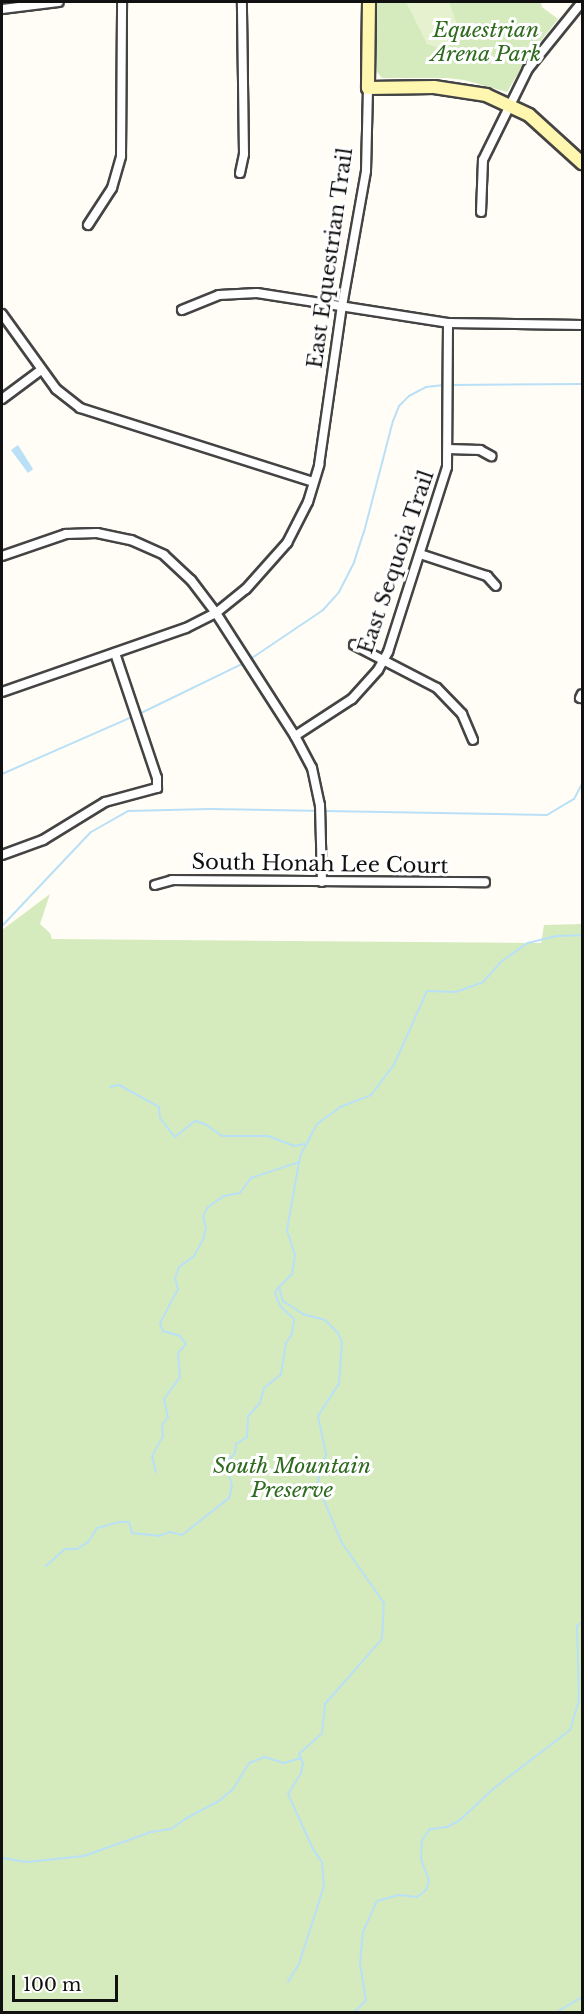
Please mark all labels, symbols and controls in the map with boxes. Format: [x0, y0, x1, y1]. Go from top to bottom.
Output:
park label: Equestrian Arena Park [431, 17, 541, 67]
street label: East Equestrian Trail [302, 146, 358, 370]
street label: East Sequoia Trail [353, 467, 439, 657]
street label: South Honah Lee Court [191, 849, 449, 879]
park label: South Mountain Preserve [213, 1453, 371, 1503]
scale bar [15, 1963, 122, 2001]
text: 100 m [23, 1974, 81, 1996]

